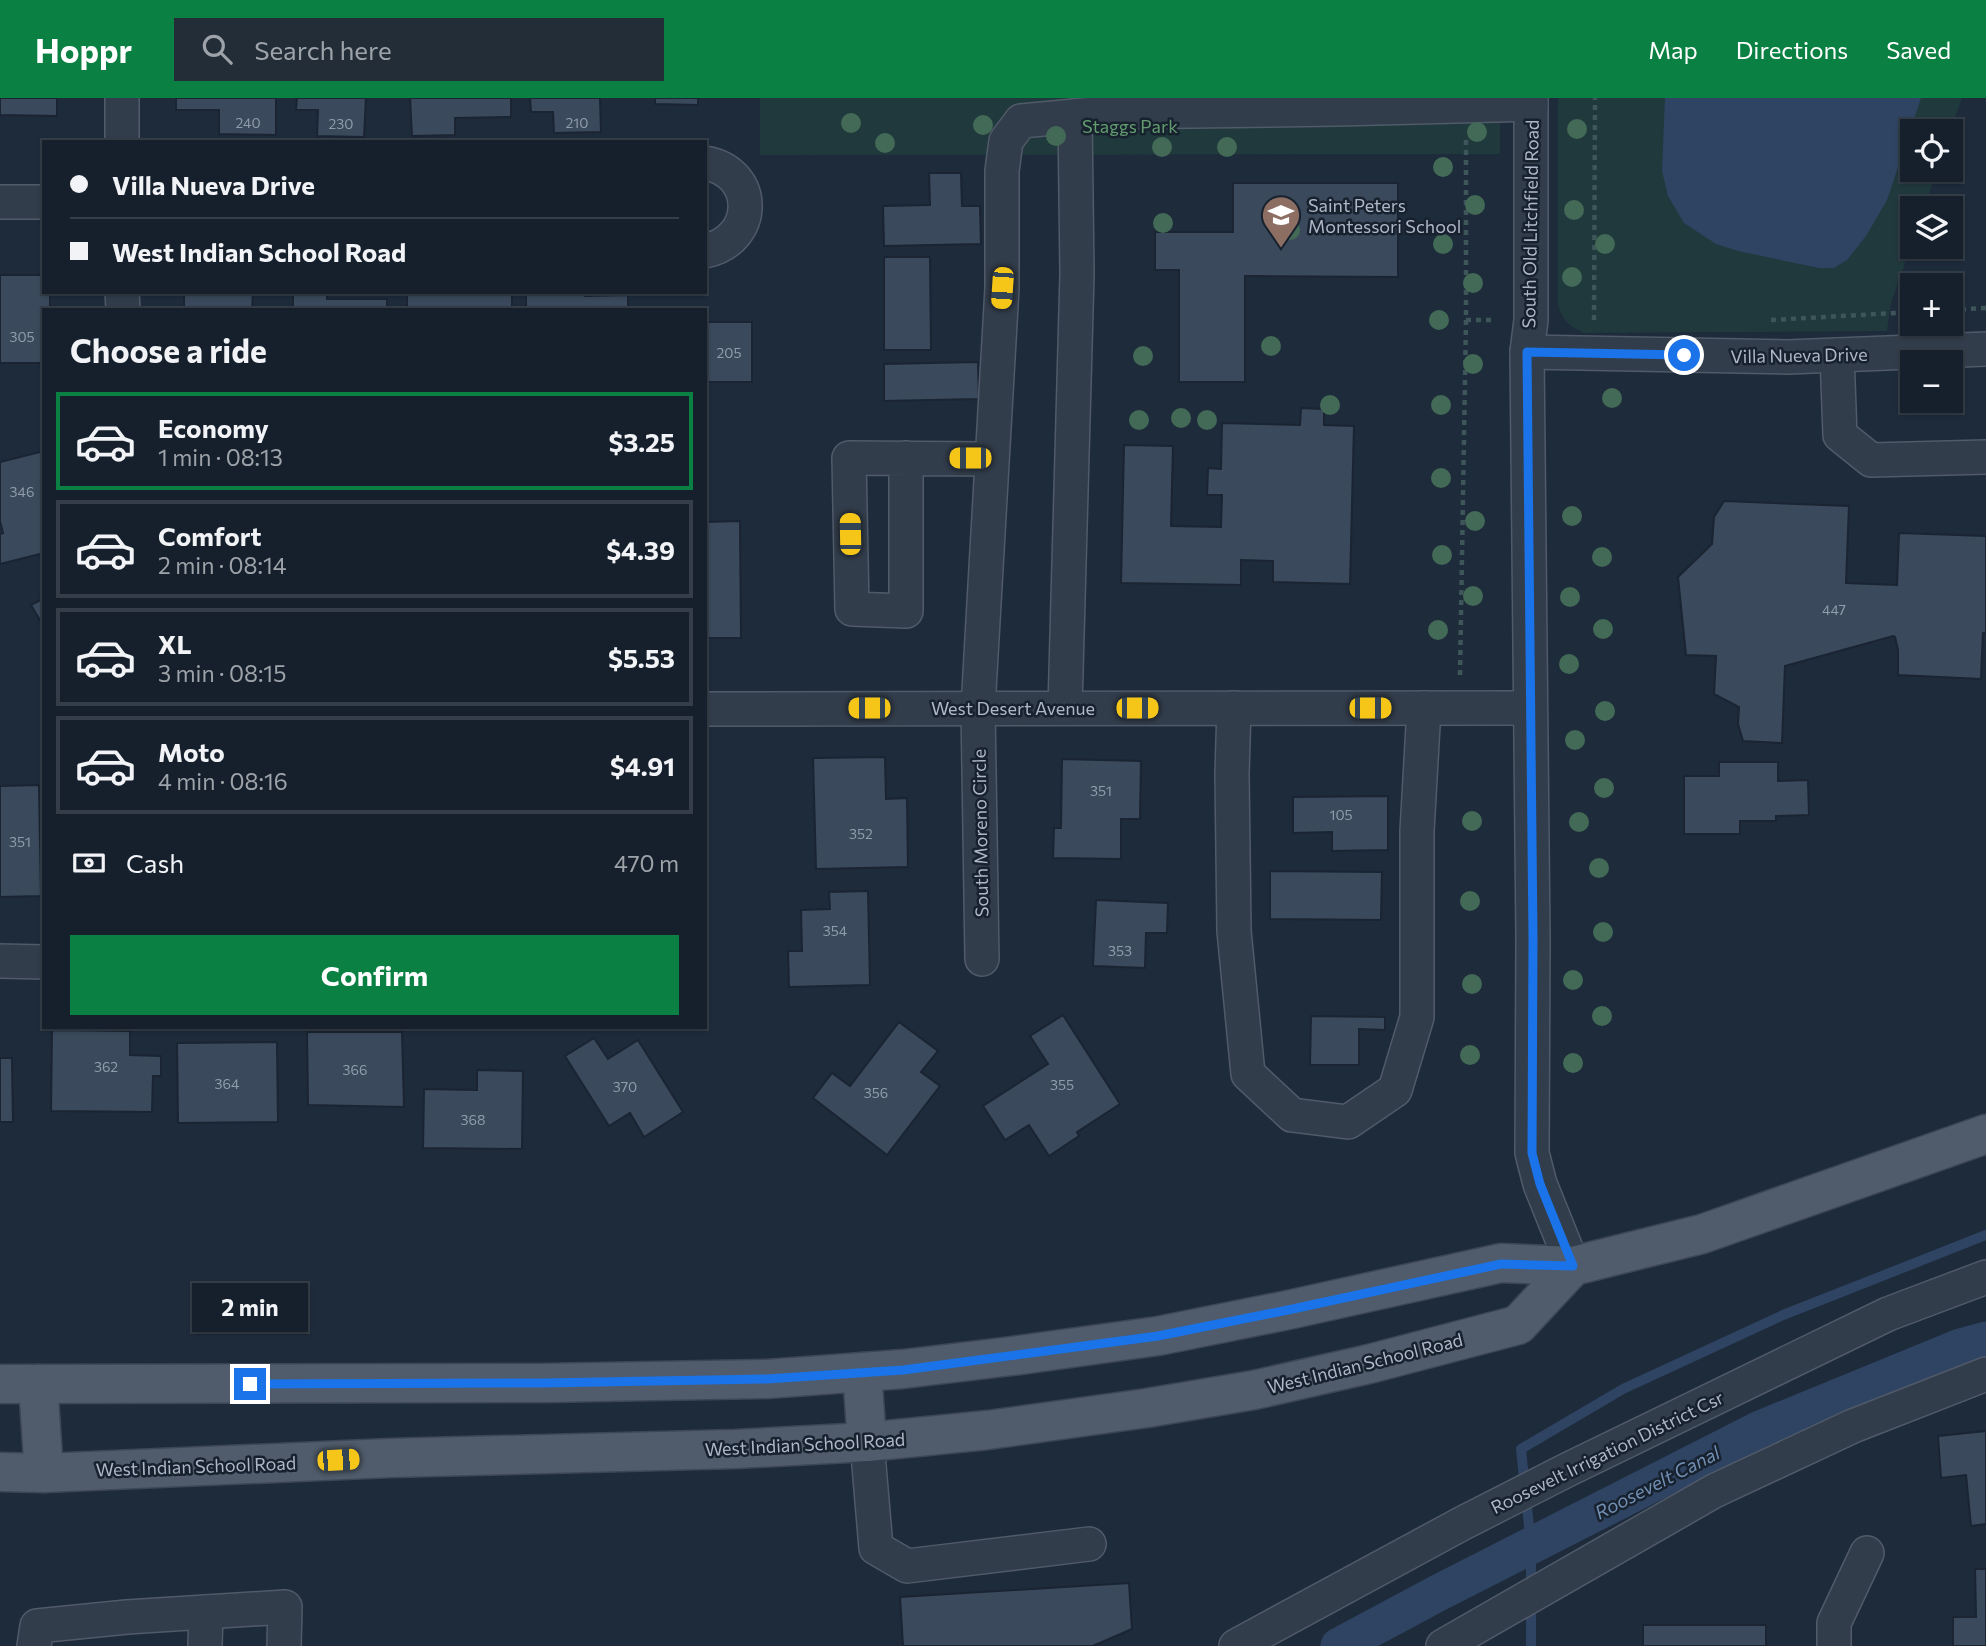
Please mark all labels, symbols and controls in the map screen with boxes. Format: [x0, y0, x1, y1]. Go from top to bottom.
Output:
search box [174, 18, 664, 81]
text: Hoppr [35, 29, 132, 70]
icon: search [198, 30, 236, 68]
text: Search here [254, 34, 392, 65]
text: Map [1648, 35, 1698, 64]
text: Directions [1736, 35, 1848, 64]
text: Saved [1886, 35, 1951, 64]
house number: 240 [235, 114, 261, 131]
house number: 210 [566, 114, 588, 131]
house number: 230 [329, 115, 353, 132]
park label: Staggs Park [1082, 115, 1178, 137]
street label: South Old Litchfield Road [1517, 119, 1543, 329]
map controls [1900, 119, 1963, 413]
button: locate [1900, 119, 1963, 182]
text: Villa Nueva Drive [112, 169, 315, 200]
school or university icon: Saint Peters Montessori School [1260, 194, 1302, 249]
place label: Saint Peters Montessori School [1308, 194, 1461, 237]
button: layers [1900, 196, 1963, 259]
text: West Indian School Road [112, 236, 406, 267]
car [991, 266, 1014, 310]
button: + [1900, 273, 1963, 336]
house number: 305 [9, 328, 35, 345]
text: Choose a ride [70, 330, 267, 370]
route start [1668, 339, 1700, 371]
street label: Villa Nueva Drive [1730, 343, 1868, 367]
house number: 205 [717, 344, 741, 361]
button: − [1900, 350, 1963, 413]
icon: car [74, 410, 137, 473]
text: Economy [158, 412, 269, 443]
text: $3.25 [608, 426, 675, 457]
text: 1 min · 08:13 [158, 443, 283, 471]
car [950, 448, 992, 469]
house number: 346 [10, 483, 34, 500]
car [840, 513, 861, 555]
icon: car [74, 518, 137, 581]
text: Comfort [158, 520, 261, 551]
text: $4.39 [606, 534, 675, 565]
text: 2 min · 08:14 [158, 551, 287, 579]
house number: 447 [1822, 601, 1846, 618]
icon: car [74, 626, 137, 689]
text: XL [158, 628, 192, 659]
text: $5.53 [608, 642, 675, 673]
text: 3 min · 08:15 [158, 659, 286, 687]
street label: West Desert Avenue [931, 697, 1095, 719]
car [849, 698, 891, 719]
car [1117, 698, 1159, 719]
car [1350, 698, 1392, 719]
icon: car [74, 734, 137, 797]
text: Moto [158, 736, 225, 767]
street label: South Moreno Circle [968, 749, 992, 917]
text: $4.91 [610, 750, 675, 781]
text: 4 min · 08:16 [158, 767, 288, 795]
house number: 351 [1090, 782, 1112, 799]
house number: 105 [1329, 806, 1353, 823]
house number: 352 [849, 825, 873, 842]
house number: 351 [9, 833, 31, 850]
icon: cash [70, 844, 108, 882]
text: Cash [126, 847, 184, 878]
text: 470 m [614, 849, 679, 877]
house number: 354 [823, 922, 848, 939]
button: Confirm [70, 935, 679, 1015]
house number: 353 [1108, 942, 1132, 959]
house number: 362 [94, 1058, 118, 1075]
house number: 366 [343, 1061, 367, 1078]
house number: 364 [215, 1075, 240, 1092]
house number: 355 [1050, 1076, 1074, 1093]
house number: 370 [613, 1078, 637, 1095]
house number: 356 [864, 1084, 888, 1101]
house number: 368 [461, 1111, 485, 1128]
callout: 2 min [192, 1282, 308, 1332]
text: 2 min [221, 1293, 279, 1321]
street label: West Indian School Road [1265, 1328, 1465, 1398]
route end [234, 1368, 266, 1400]
street label: Roosevelt Irrigation District Csr [1487, 1386, 1727, 1518]
street label: West Indian School Road [704, 1428, 906, 1460]
water label: Roosevelt Canal [1591, 1440, 1725, 1523]
car [317, 1448, 360, 1472]
street label: West Indian School Road [95, 1452, 297, 1480]

